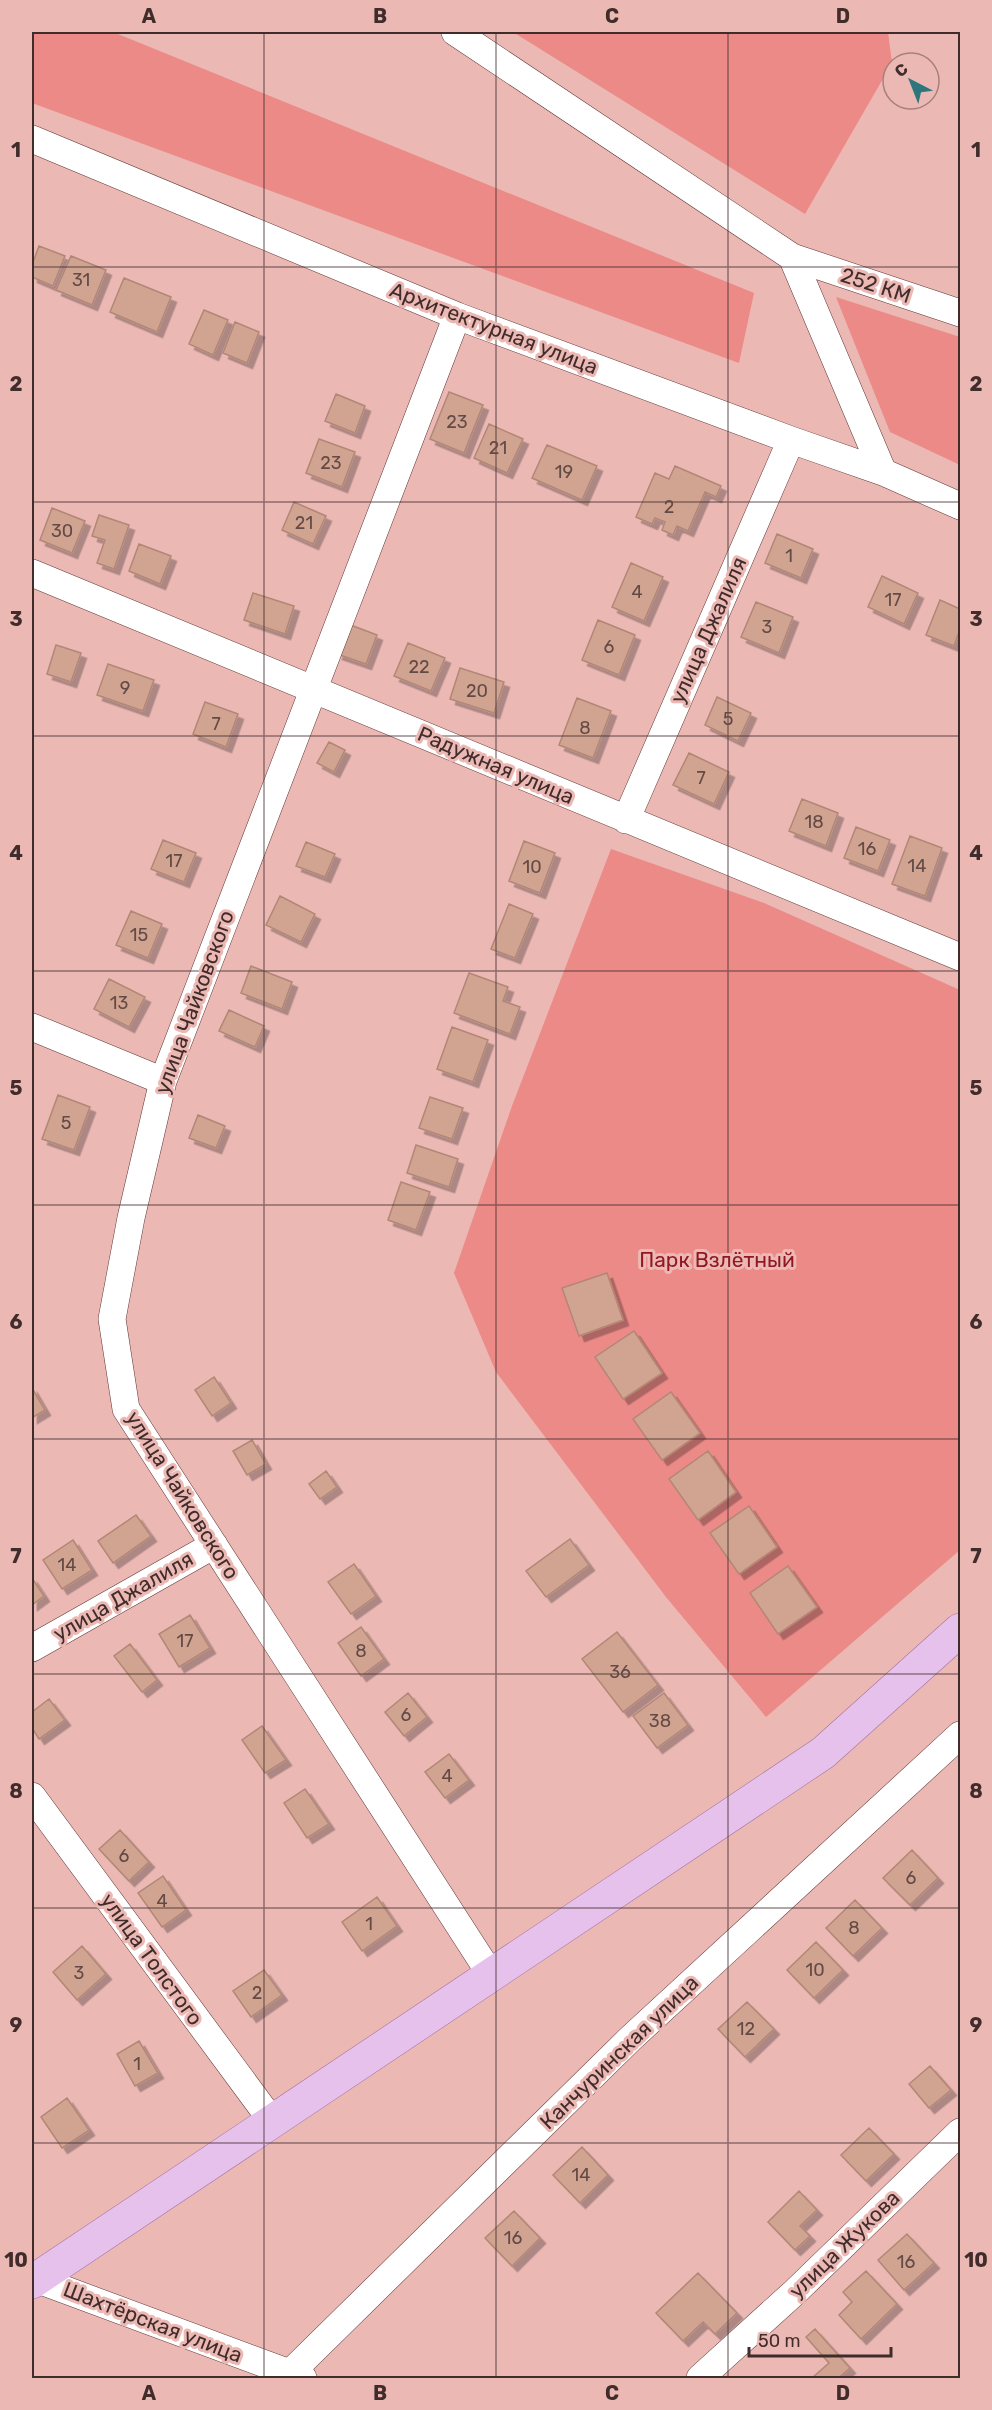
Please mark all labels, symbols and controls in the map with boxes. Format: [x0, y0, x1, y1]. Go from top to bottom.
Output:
text: A [142, 4, 157, 28]
text: B [373, 4, 387, 28]
text: C [605, 4, 619, 28]
text: D [836, 4, 850, 28]
north arrow [881, 51, 941, 111]
text: С [891, 59, 912, 81]
text: 1 [11, 138, 21, 162]
text: 1 [971, 138, 981, 162]
street label: 252 КМ [838, 262, 914, 308]
house number: 31 [72, 269, 90, 291]
street label: Архитектурная улица [387, 277, 601, 379]
text: 2 [10, 372, 23, 396]
text: 2 [970, 372, 983, 396]
house number: 23 [446, 411, 468, 433]
house number: 21 [489, 437, 507, 459]
house number: 23 [320, 452, 342, 474]
house number: 19 [555, 461, 573, 483]
house number: 2 [664, 496, 674, 518]
house number: 21 [295, 512, 313, 534]
house number: 30 [51, 520, 73, 542]
house number: 1 [785, 545, 793, 567]
street label: улица Джалиля [665, 553, 751, 707]
house number: 4 [631, 581, 643, 603]
house number: 17 [885, 589, 901, 611]
text: 3 [9, 607, 23, 631]
text: 3 [969, 607, 983, 631]
house number: 3 [762, 616, 772, 638]
house number: 6 [604, 636, 615, 658]
house number: 22 [408, 656, 430, 678]
house number: 9 [120, 677, 130, 699]
house number: 20 [466, 680, 488, 702]
house number: 5 [723, 708, 733, 730]
house number: 7 [211, 713, 221, 735]
house number: 8 [579, 717, 591, 739]
street label: Радужная улица [414, 721, 578, 809]
house number: 7 [696, 767, 706, 789]
house number: 18 [804, 811, 824, 833]
house number: 16 [858, 838, 876, 860]
text: 4 [9, 841, 23, 865]
text: 4 [969, 841, 983, 865]
house number: 17 [166, 850, 182, 872]
house number: 14 [908, 855, 926, 877]
house number: 10 [522, 856, 542, 878]
street label: улица Чайковского [149, 907, 239, 1097]
house number: 15 [130, 924, 148, 946]
house number: 13 [110, 992, 128, 1014]
text: 5 [10, 1076, 23, 1100]
text: 5 [970, 1076, 983, 1100]
house number: 5 [61, 1112, 71, 1134]
park label: Парк Взлётный [639, 1247, 795, 1272]
text: 6 [9, 1310, 23, 1334]
text: 6 [969, 1310, 983, 1334]
street label: улица Чайковского [121, 1406, 245, 1584]
text: 7 [10, 1544, 22, 1568]
text: 7 [970, 1544, 982, 1568]
street label: улица Джалиля [49, 1546, 197, 1646]
house number: 14 [58, 1554, 76, 1576]
house number: 17 [177, 1630, 193, 1652]
house number: 8 [355, 1640, 367, 1662]
house number: 36 [609, 1661, 631, 1683]
house number: 6 [401, 1704, 412, 1726]
house number: 38 [649, 1710, 671, 1732]
house number: 4 [441, 1765, 453, 1787]
text: 8 [9, 1779, 23, 1803]
text: 8 [969, 1779, 983, 1803]
house number: 6 [119, 1845, 130, 1867]
house number: 6 [906, 1867, 917, 1889]
street label: улица Толстого [96, 1888, 208, 2030]
house number: 4 [156, 1890, 168, 1912]
house number: 1 [365, 1913, 373, 1935]
house number: 8 [848, 1917, 860, 1939]
house number: 10 [805, 1959, 825, 1981]
house number: 3 [74, 1962, 84, 1984]
street label: Канчуринская улица [535, 1970, 703, 2134]
house number: 2 [252, 1982, 262, 2004]
text: 9 [10, 2013, 23, 2037]
text: 9 [970, 2013, 983, 2037]
house number: 12 [737, 2018, 755, 2040]
house number: 1 [133, 2053, 141, 2075]
house number: 14 [572, 2164, 590, 2186]
street label: улица Жукова [784, 2185, 904, 2303]
house number: 16 [504, 2227, 522, 2249]
text: 10 [4, 2248, 28, 2272]
text: 10 [964, 2248, 988, 2272]
house number: 16 [897, 2251, 915, 2273]
street label: Шахтёрская улица [60, 2276, 246, 2368]
scale bar [749, 2320, 892, 2358]
text: 50 m [758, 2330, 801, 2352]
text: A [142, 2381, 157, 2405]
text: B [373, 2381, 387, 2405]
text: C [605, 2381, 619, 2405]
text: D [836, 2381, 850, 2405]

